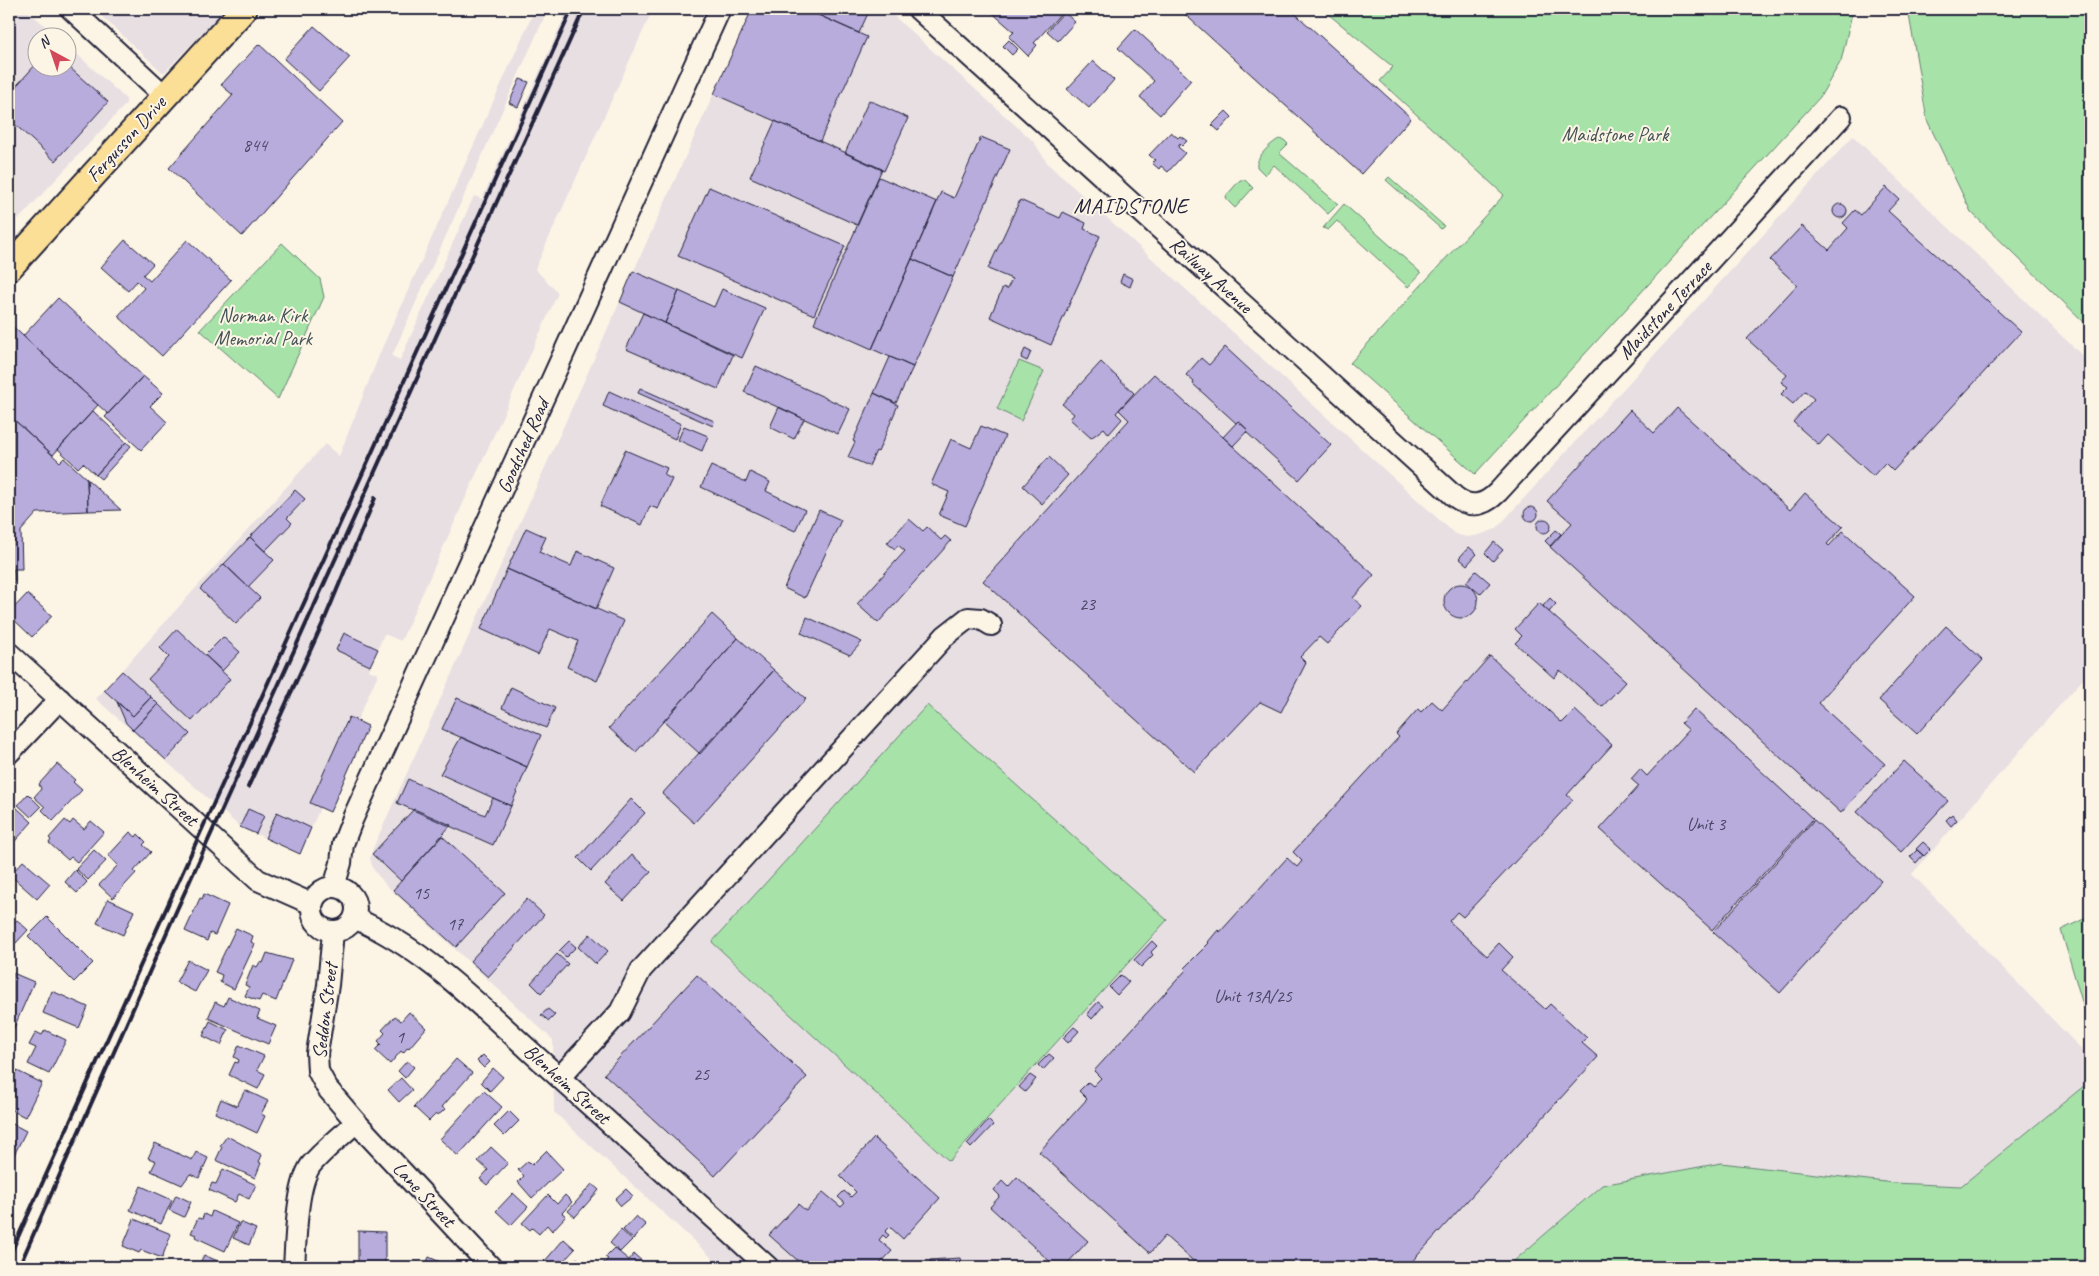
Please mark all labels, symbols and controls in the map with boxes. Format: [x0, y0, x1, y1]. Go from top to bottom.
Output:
north arrow [28, 28, 78, 78]
text: N [35, 32, 55, 52]
street label: Fergusson Drive [81, 90, 172, 187]
park label: Maidstone Park [1562, 122, 1670, 147]
house number: 844 [243, 134, 269, 156]
district label: MAIDSTONE [1074, 192, 1191, 220]
street label: Railway Avenue [1165, 231, 1259, 320]
street label: Maidstone Terrace [1613, 254, 1718, 365]
park label: Norman Kirk Memorial Park [214, 303, 314, 351]
street label: Goodshed Road [491, 392, 556, 497]
house number: 23 [1079, 593, 1097, 615]
street label: Blenheim Street [107, 741, 205, 833]
house number: Unit 3 [1687, 813, 1727, 835]
house number: 15 [413, 882, 430, 904]
house number: 17 [447, 913, 464, 935]
street label: Seddon Street [307, 958, 344, 1060]
house number: Unit 13A/25 [1214, 985, 1293, 1007]
house number: 1 [396, 1026, 405, 1048]
street label: Blenheim Street [519, 1039, 617, 1131]
house number: 25 [693, 1063, 710, 1085]
street label: Lane Street [387, 1156, 462, 1234]

